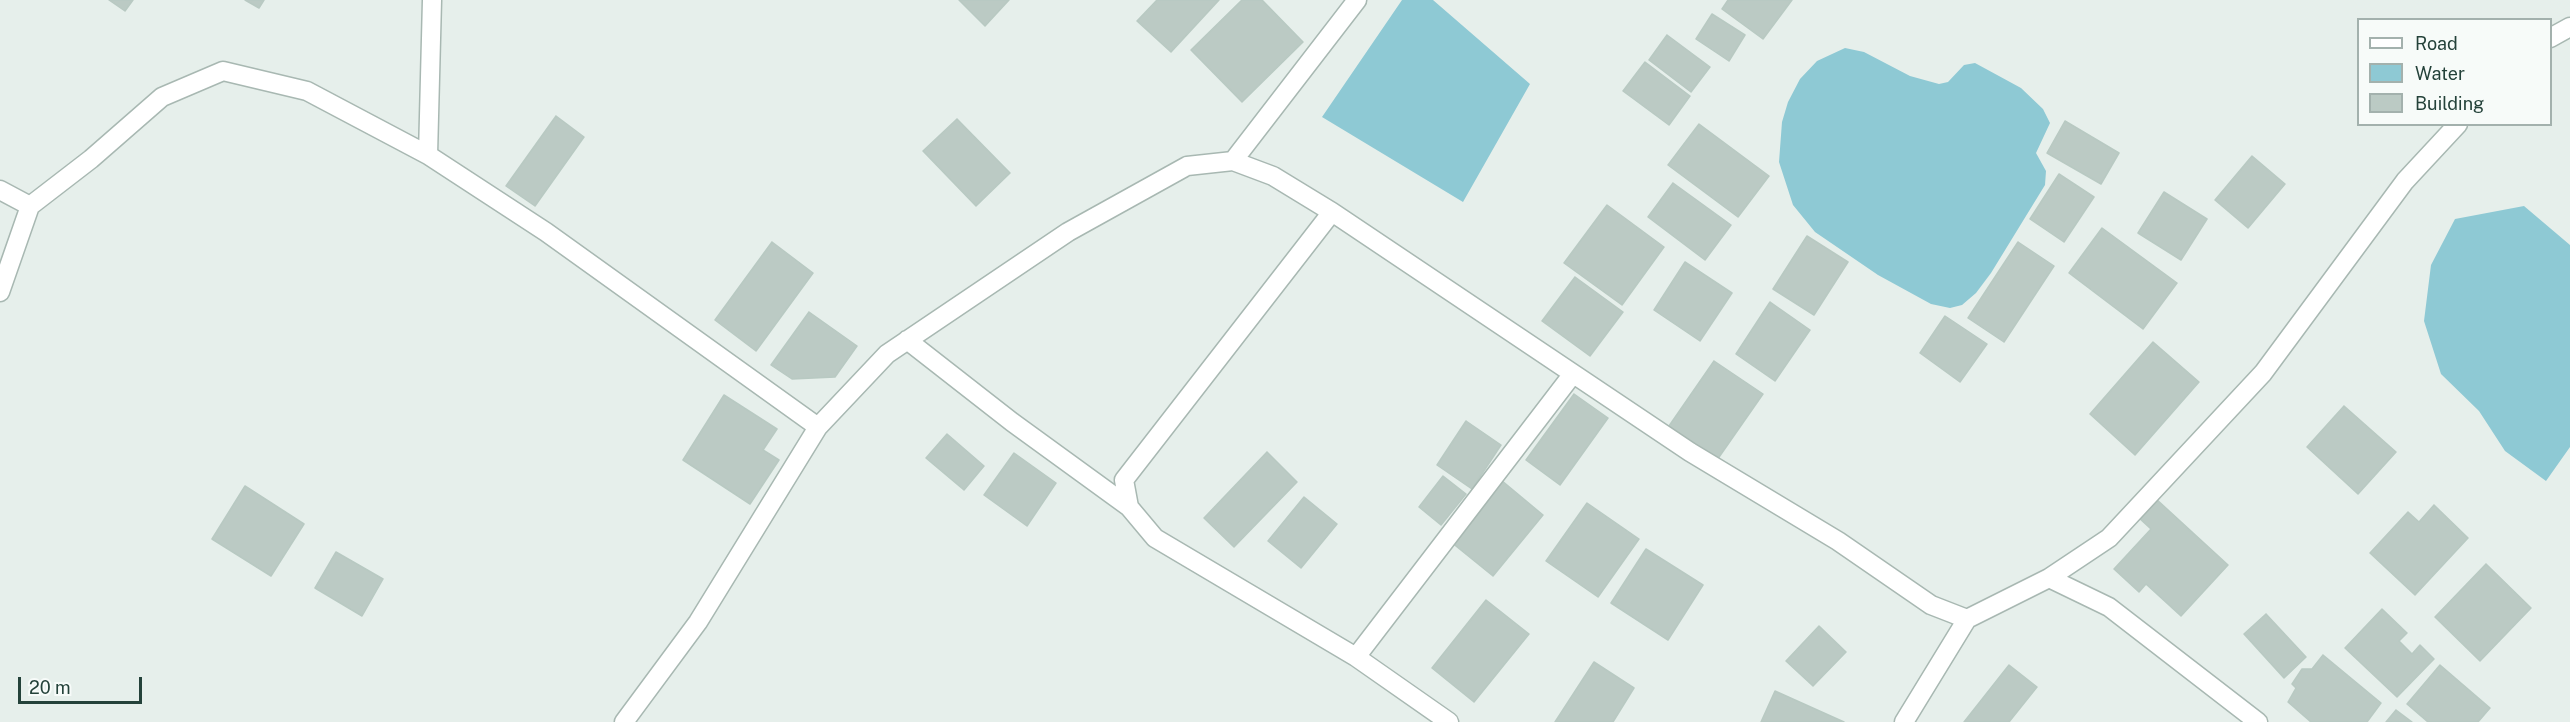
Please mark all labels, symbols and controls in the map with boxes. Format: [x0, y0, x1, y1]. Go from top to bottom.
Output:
legend [2357, 18, 2552, 126]
text: Road [2415, 33, 2458, 54]
text: Water [2415, 63, 2465, 84]
text: Building [2415, 93, 2484, 114]
scale bar [21, 665, 146, 703]
text: 20 m [29, 677, 71, 698]

